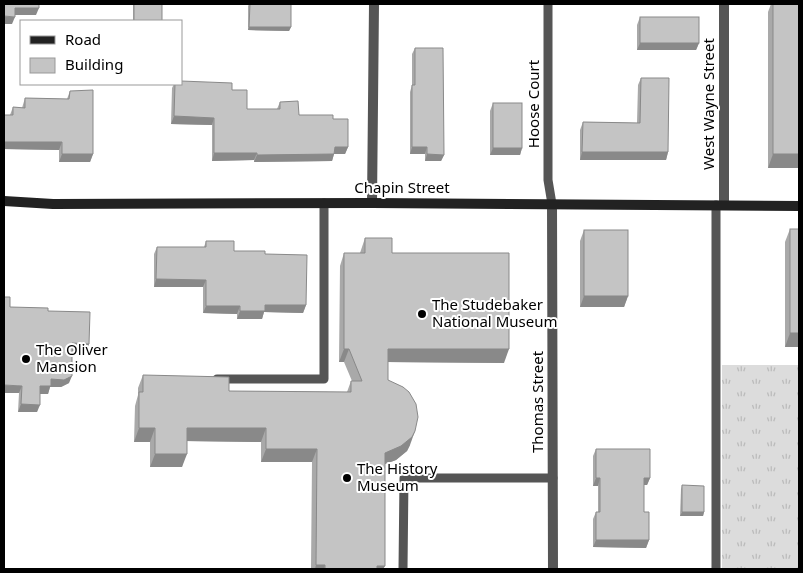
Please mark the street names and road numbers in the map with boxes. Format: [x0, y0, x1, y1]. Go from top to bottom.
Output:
street label: West Wayne Street [698, 38, 718, 170]
street label: Hoose Court [523, 59, 543, 148]
street label: Chapin Street [354, 177, 450, 197]
street label: Thomas Street [527, 350, 547, 453]

